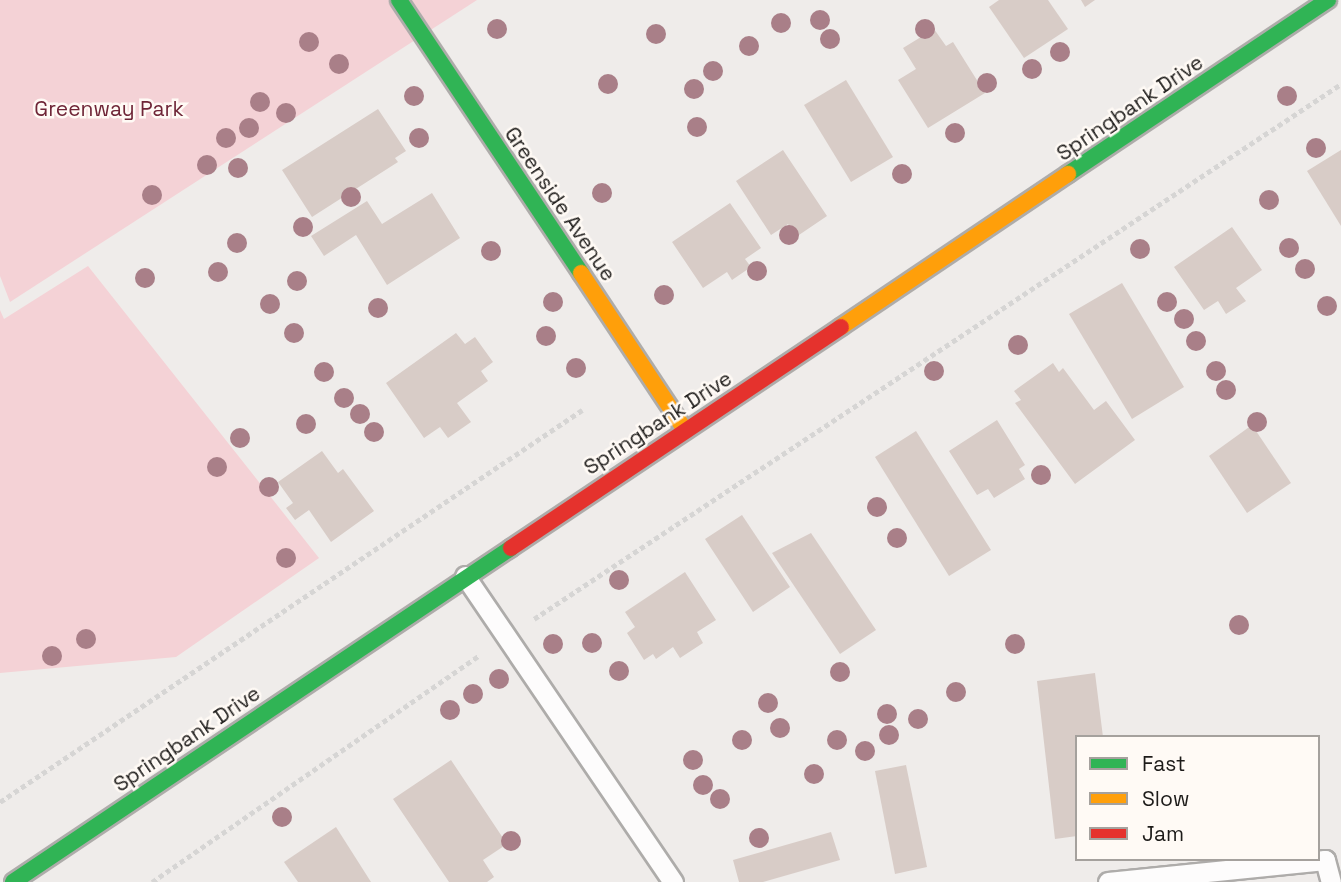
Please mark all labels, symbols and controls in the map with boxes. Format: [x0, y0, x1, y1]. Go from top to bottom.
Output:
street label: Springbank Drive [1052, 50, 1208, 166]
park label: Greenway Park [34, 96, 184, 122]
street label: Greenside Avenue [499, 122, 621, 286]
street label: Springbank Drive [579, 366, 737, 480]
street label: Springbank Drive [109, 681, 265, 797]
legend [1075, 735, 1320, 861]
text: Fast [1142, 750, 1186, 777]
text: Slow [1142, 785, 1190, 812]
text: Jam [1142, 820, 1184, 847]

